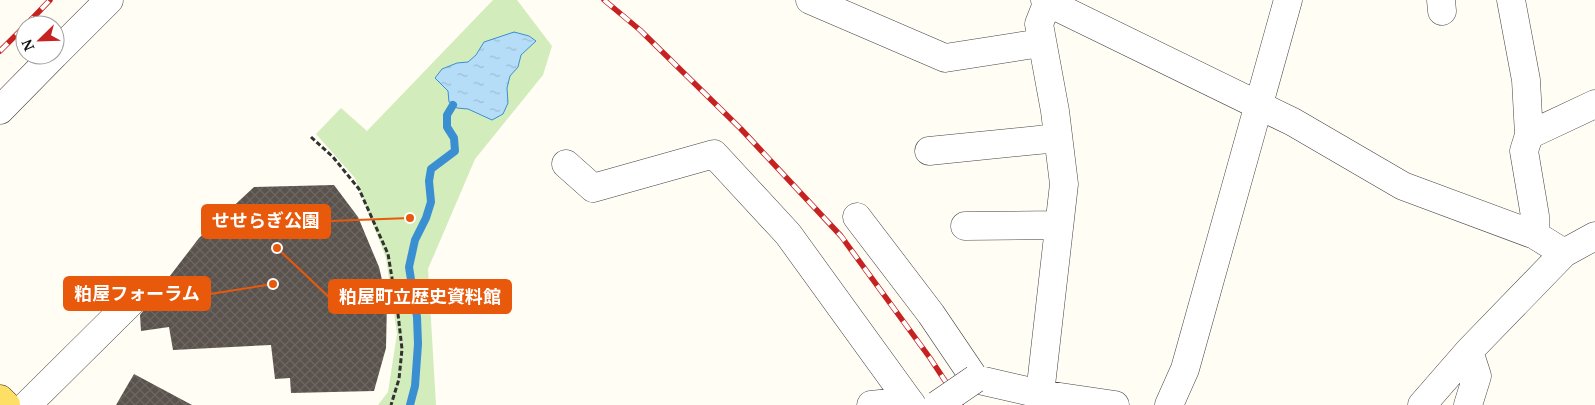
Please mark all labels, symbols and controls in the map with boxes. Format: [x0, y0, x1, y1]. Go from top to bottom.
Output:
north arrow [15, 15, 65, 65]
text: N [17, 36, 38, 54]
callout: せせらぎ公園 [202, 205, 330, 238]
text: せせらぎ公園 [212, 208, 320, 232]
callout: 粕屋フォーラム [64, 277, 210, 310]
callout: 粕屋町立歴史資料館 [329, 280, 511, 313]
text: 粕屋フォーラム [74, 281, 200, 305]
text: 粕屋町立歴史資料館 [339, 284, 501, 308]

